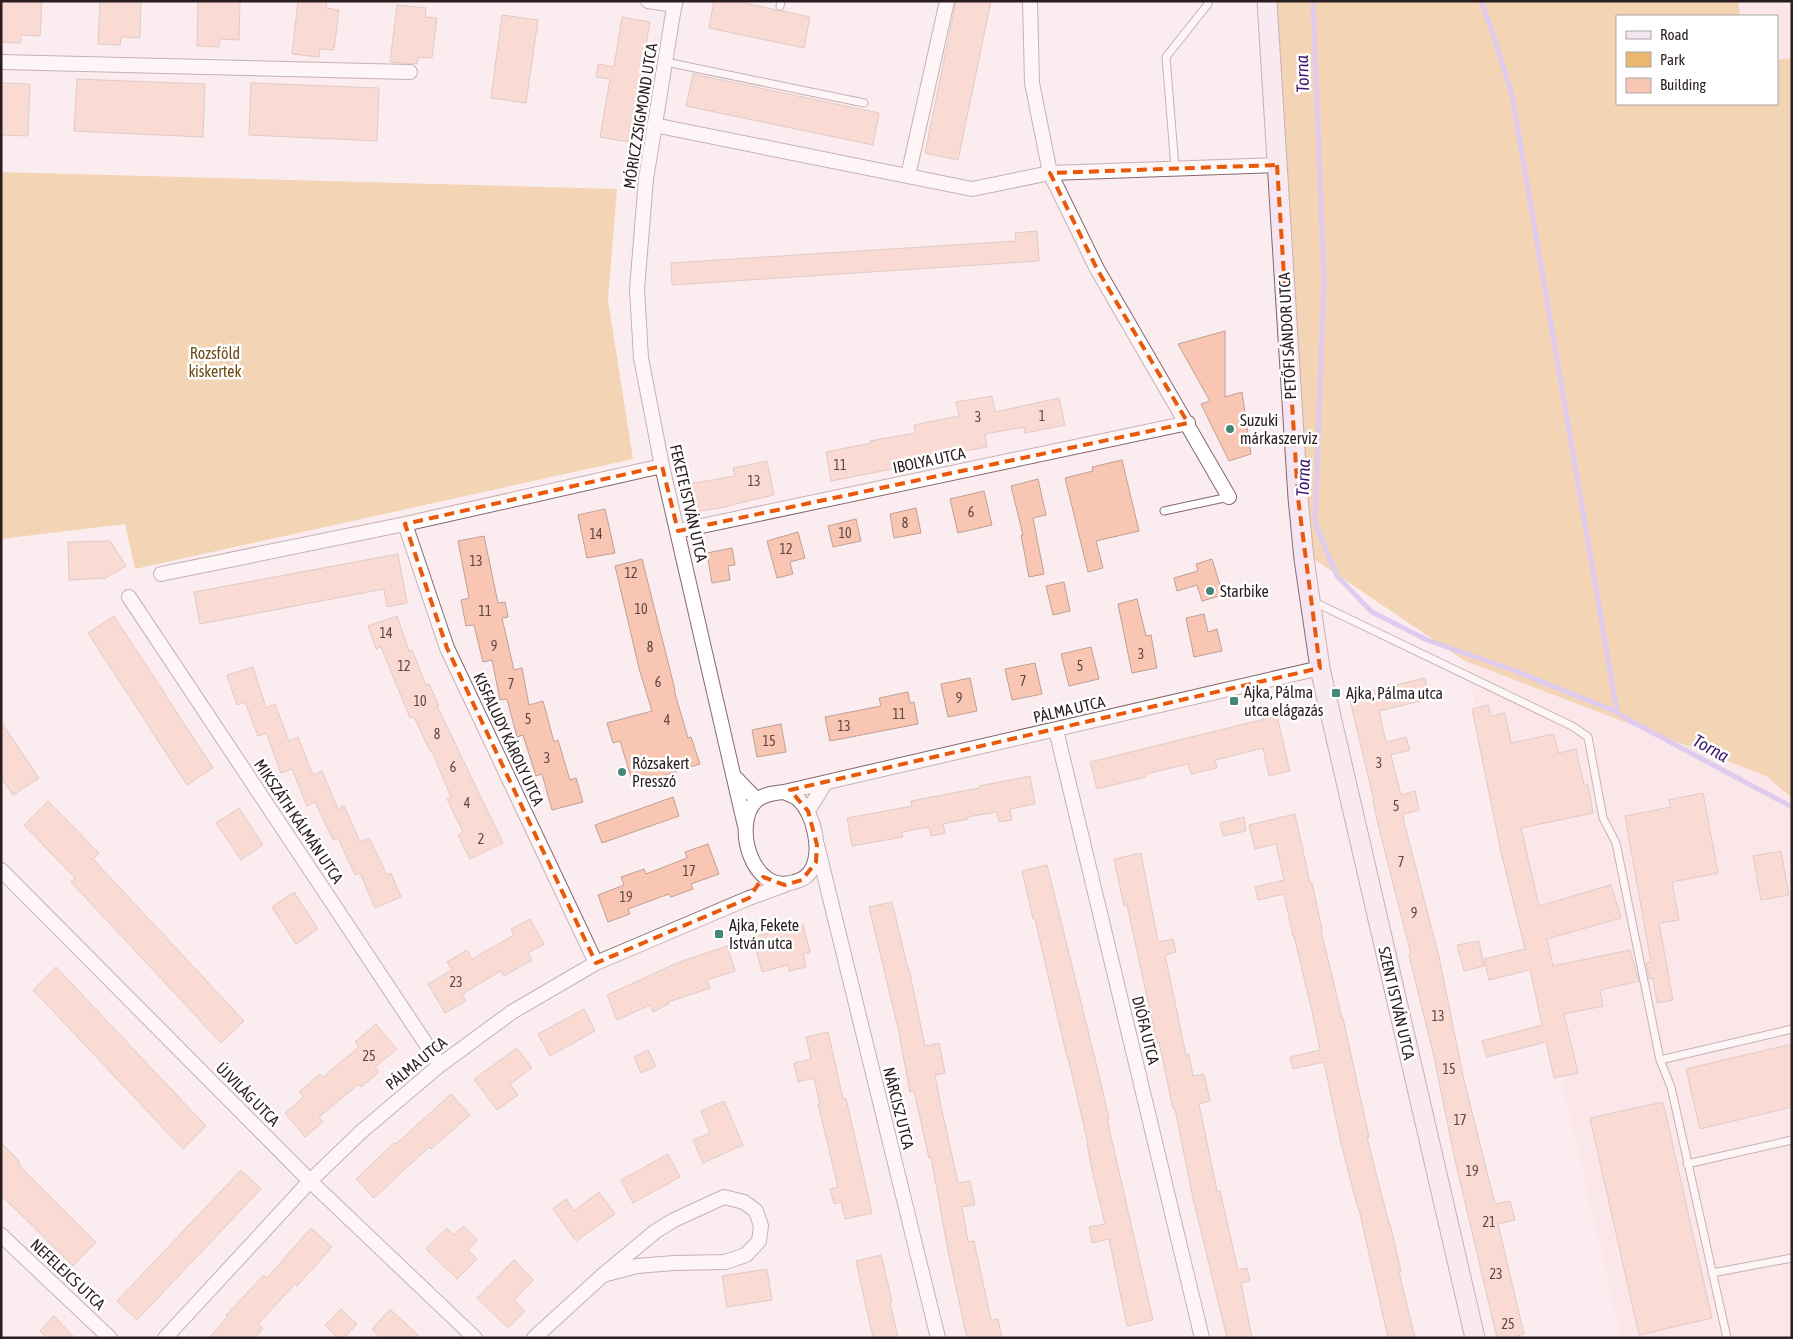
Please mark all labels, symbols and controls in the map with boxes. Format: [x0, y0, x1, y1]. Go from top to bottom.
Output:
legend [1616, 15, 1778, 105]
text: Road [1660, 26, 1689, 43]
street label: MÓRICZ ZSIGMOND UTCA [620, 42, 660, 190]
text: Park [1660, 51, 1685, 68]
water label: Torna [1291, 54, 1313, 93]
text: Building [1660, 76, 1706, 93]
street label: PETŐFI SÁNDOR UTCA [1275, 272, 1299, 400]
park label: Rozsföld kiskertek [188, 344, 242, 380]
house number: 1 [1039, 408, 1045, 424]
house number: 3 [975, 409, 981, 425]
place label: Suzuki márkaszerviz [1240, 411, 1318, 447]
marker: Suzuki márkaszerviz [1224, 423, 1236, 435]
street label: FEKETE ISTVÁN UTCA [667, 443, 711, 564]
street label: IBOLYA UTCA [891, 444, 967, 476]
house number: 11 [833, 457, 847, 473]
water label: Torna [1292, 458, 1314, 497]
house number: 13 [747, 473, 761, 489]
house number: 6 [968, 504, 975, 520]
house number: 8 [902, 515, 909, 531]
house number: 10 [838, 525, 852, 541]
house number: 14 [589, 526, 603, 542]
house number: 12 [779, 541, 793, 557]
house number: 13 [469, 553, 483, 569]
house number: 12 [624, 565, 638, 581]
place label: Starbike [1220, 582, 1269, 600]
marker: Starbike [1204, 585, 1216, 597]
house number: 10 [634, 601, 648, 617]
house number: 11 [478, 603, 492, 619]
house number: 14 [379, 625, 393, 641]
house number: 9 [491, 638, 497, 654]
house number: 8 [647, 639, 654, 655]
house number: 3 [1138, 646, 1144, 662]
house number: 12 [397, 658, 411, 674]
house number: 5 [1077, 658, 1083, 674]
street label: KISFALUDY KÁROLY UTCA [470, 670, 548, 808]
house number: 7 [1020, 673, 1026, 689]
house number: 6 [655, 674, 662, 690]
house number: 7 [508, 676, 514, 692]
place label: Ajka, Pálma utca elágazás [1244, 683, 1324, 720]
place label: Ajka, Pálma utca [1346, 684, 1443, 703]
marker: Ajka, Pálma utca [1330, 687, 1342, 699]
house number: 9 [956, 690, 962, 706]
street label: PÁLMA UTCA [1031, 692, 1107, 726]
house number: 10 [413, 693, 427, 709]
marker: Ajka, Pálma utca elágazás [1228, 695, 1240, 707]
house number: 11 [892, 706, 906, 722]
house number: 5 [525, 711, 531, 727]
house number: 4 [664, 712, 671, 728]
house number: 13 [837, 718, 851, 734]
house number: 8 [434, 726, 441, 742]
water label: Torna [1689, 730, 1733, 767]
house number: 15 [762, 733, 776, 749]
house number: 3 [544, 750, 550, 766]
place label: Rózsakert Presszó [632, 754, 690, 790]
house number: 3 [1376, 755, 1382, 771]
street label: MIKSZÁTH KÁLMÁN UTCA [251, 756, 347, 886]
house number: 6 [450, 759, 457, 775]
marker: Rózsakert Presszó [616, 766, 628, 778]
house number: 4 [464, 795, 471, 811]
house number: 5 [1393, 798, 1399, 814]
house number: 2 [478, 831, 484, 847]
house number: 7 [1398, 854, 1404, 870]
house number: 17 [682, 863, 696, 879]
house number: 19 [619, 889, 633, 905]
house number: 9 [1411, 905, 1417, 921]
place label: Ajka, Fekete István utca [729, 916, 799, 952]
marker: Ajka, Fekete István utca [713, 928, 725, 940]
street label: SZENT ISTVÁN UTCA [1375, 945, 1419, 1061]
house number: 23 [449, 974, 463, 990]
street label: DIÓFA UTCA [1129, 994, 1163, 1066]
house number: 13 [1431, 1008, 1445, 1024]
street label: PÁLMA UTCA [382, 1033, 450, 1093]
house number: 25 [362, 1048, 376, 1064]
street label: ÚJVILÁG UTCA [213, 1059, 284, 1130]
house number: 15 [1442, 1061, 1456, 1077]
street label: NÁRCISZ UTCA [880, 1065, 918, 1151]
house number: 17 [1453, 1112, 1467, 1128]
house number: 19 [1465, 1163, 1479, 1179]
house number: 21 [1482, 1214, 1496, 1230]
street label: NEFELEJCS UTCA [27, 1235, 109, 1313]
house number: 23 [1489, 1266, 1503, 1282]
house number: 25 [1501, 1316, 1515, 1332]

